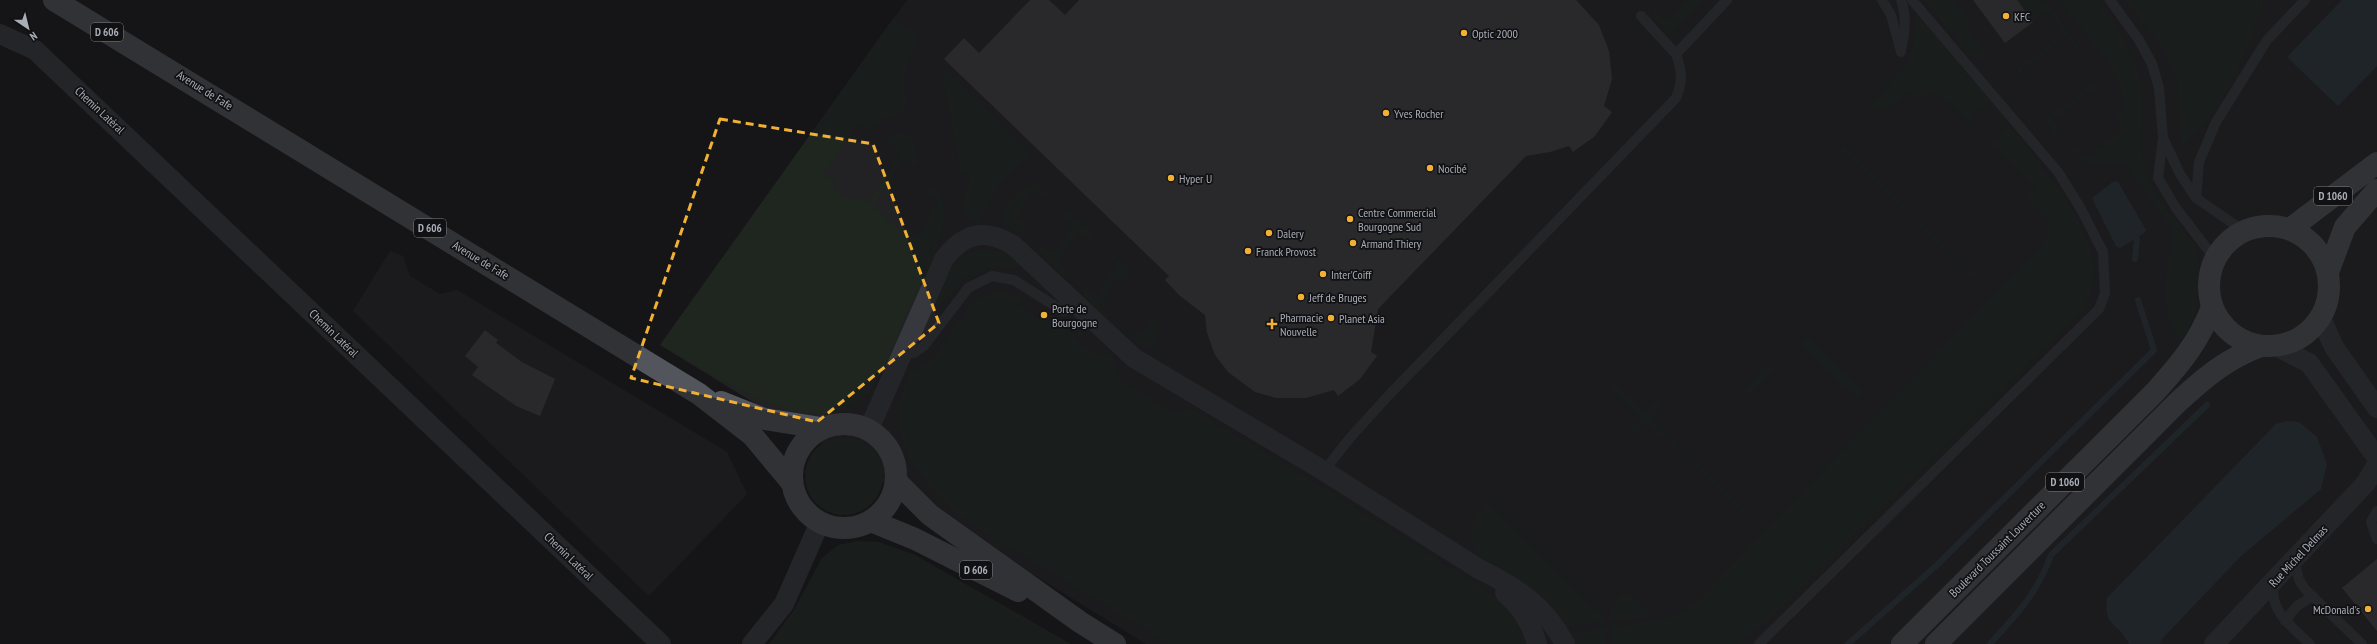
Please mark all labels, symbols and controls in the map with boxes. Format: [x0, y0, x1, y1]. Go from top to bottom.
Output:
north arrow [8, 8, 48, 48]
place label: KFC [2014, 9, 2031, 24]
marker: KFC [2001, 11, 2011, 21]
road number: D 606 [91, 23, 123, 41]
place label: Optic 2000 [1472, 26, 1518, 41]
marker: Optic 2000 [1459, 28, 1469, 38]
text: N [27, 29, 40, 44]
street label: Avenue de Fafe [174, 67, 236, 113]
street label: Chemin Latéral [72, 83, 128, 137]
place label: Yves Rocher [1394, 106, 1444, 121]
marker: Yves Rocher [1381, 108, 1391, 118]
place label: Nocibé [1438, 161, 1467, 176]
marker: Nocibé [1425, 163, 1435, 173]
place label: Hyper U [1179, 171, 1212, 186]
marker: Hyper U [1166, 173, 1176, 183]
road number: D 1060 [2314, 187, 2352, 205]
place label: Centre Commercial Bourgogne Sud [1358, 205, 1436, 234]
marker: Centre Commercial Bourgogne Sud [1345, 214, 1355, 224]
road number: D 606 [414, 219, 446, 237]
place label: Dalery [1277, 226, 1304, 241]
marker: Dalery [1264, 228, 1274, 238]
place label: Armand Thiery [1361, 236, 1422, 251]
street label: Avenue de Fafe [450, 237, 512, 283]
marker: Armand Thiery [1348, 238, 1358, 248]
place label: Franck Provost [1256, 244, 1317, 259]
marker: Franck Provost [1243, 246, 1253, 256]
place label: Inter'Coiff [1331, 267, 1372, 282]
marker: Inter'Coiff [1318, 269, 1328, 279]
place label: Jeff de Bruges [1308, 290, 1367, 305]
marker: Jeff de Bruges [1296, 292, 1306, 302]
place label: Porte de Bourgogne [1052, 301, 1097, 330]
street label: Chemin Latéral [306, 306, 362, 360]
marker: Porte de Bourgogne [1039, 310, 1049, 320]
place label: Pharmacie Nouvelle [1280, 310, 1323, 339]
place label: Planet Asia [1339, 311, 1385, 326]
marker: Planet Asia [1326, 313, 1336, 323]
marker: Pharmacie Nouvelle [1267, 319, 1277, 329]
road number: D 1060 [2046, 473, 2084, 491]
street label: Boulevard Toussaint Louverture [1946, 498, 2048, 600]
street label: Rue Michel Delmas [2265, 522, 2331, 590]
street label: Chemin Latéral [541, 529, 597, 583]
road number: D 606 [960, 561, 992, 579]
place label: McDonald's [2313, 602, 2360, 617]
marker: McDonald's [2363, 604, 2373, 614]

